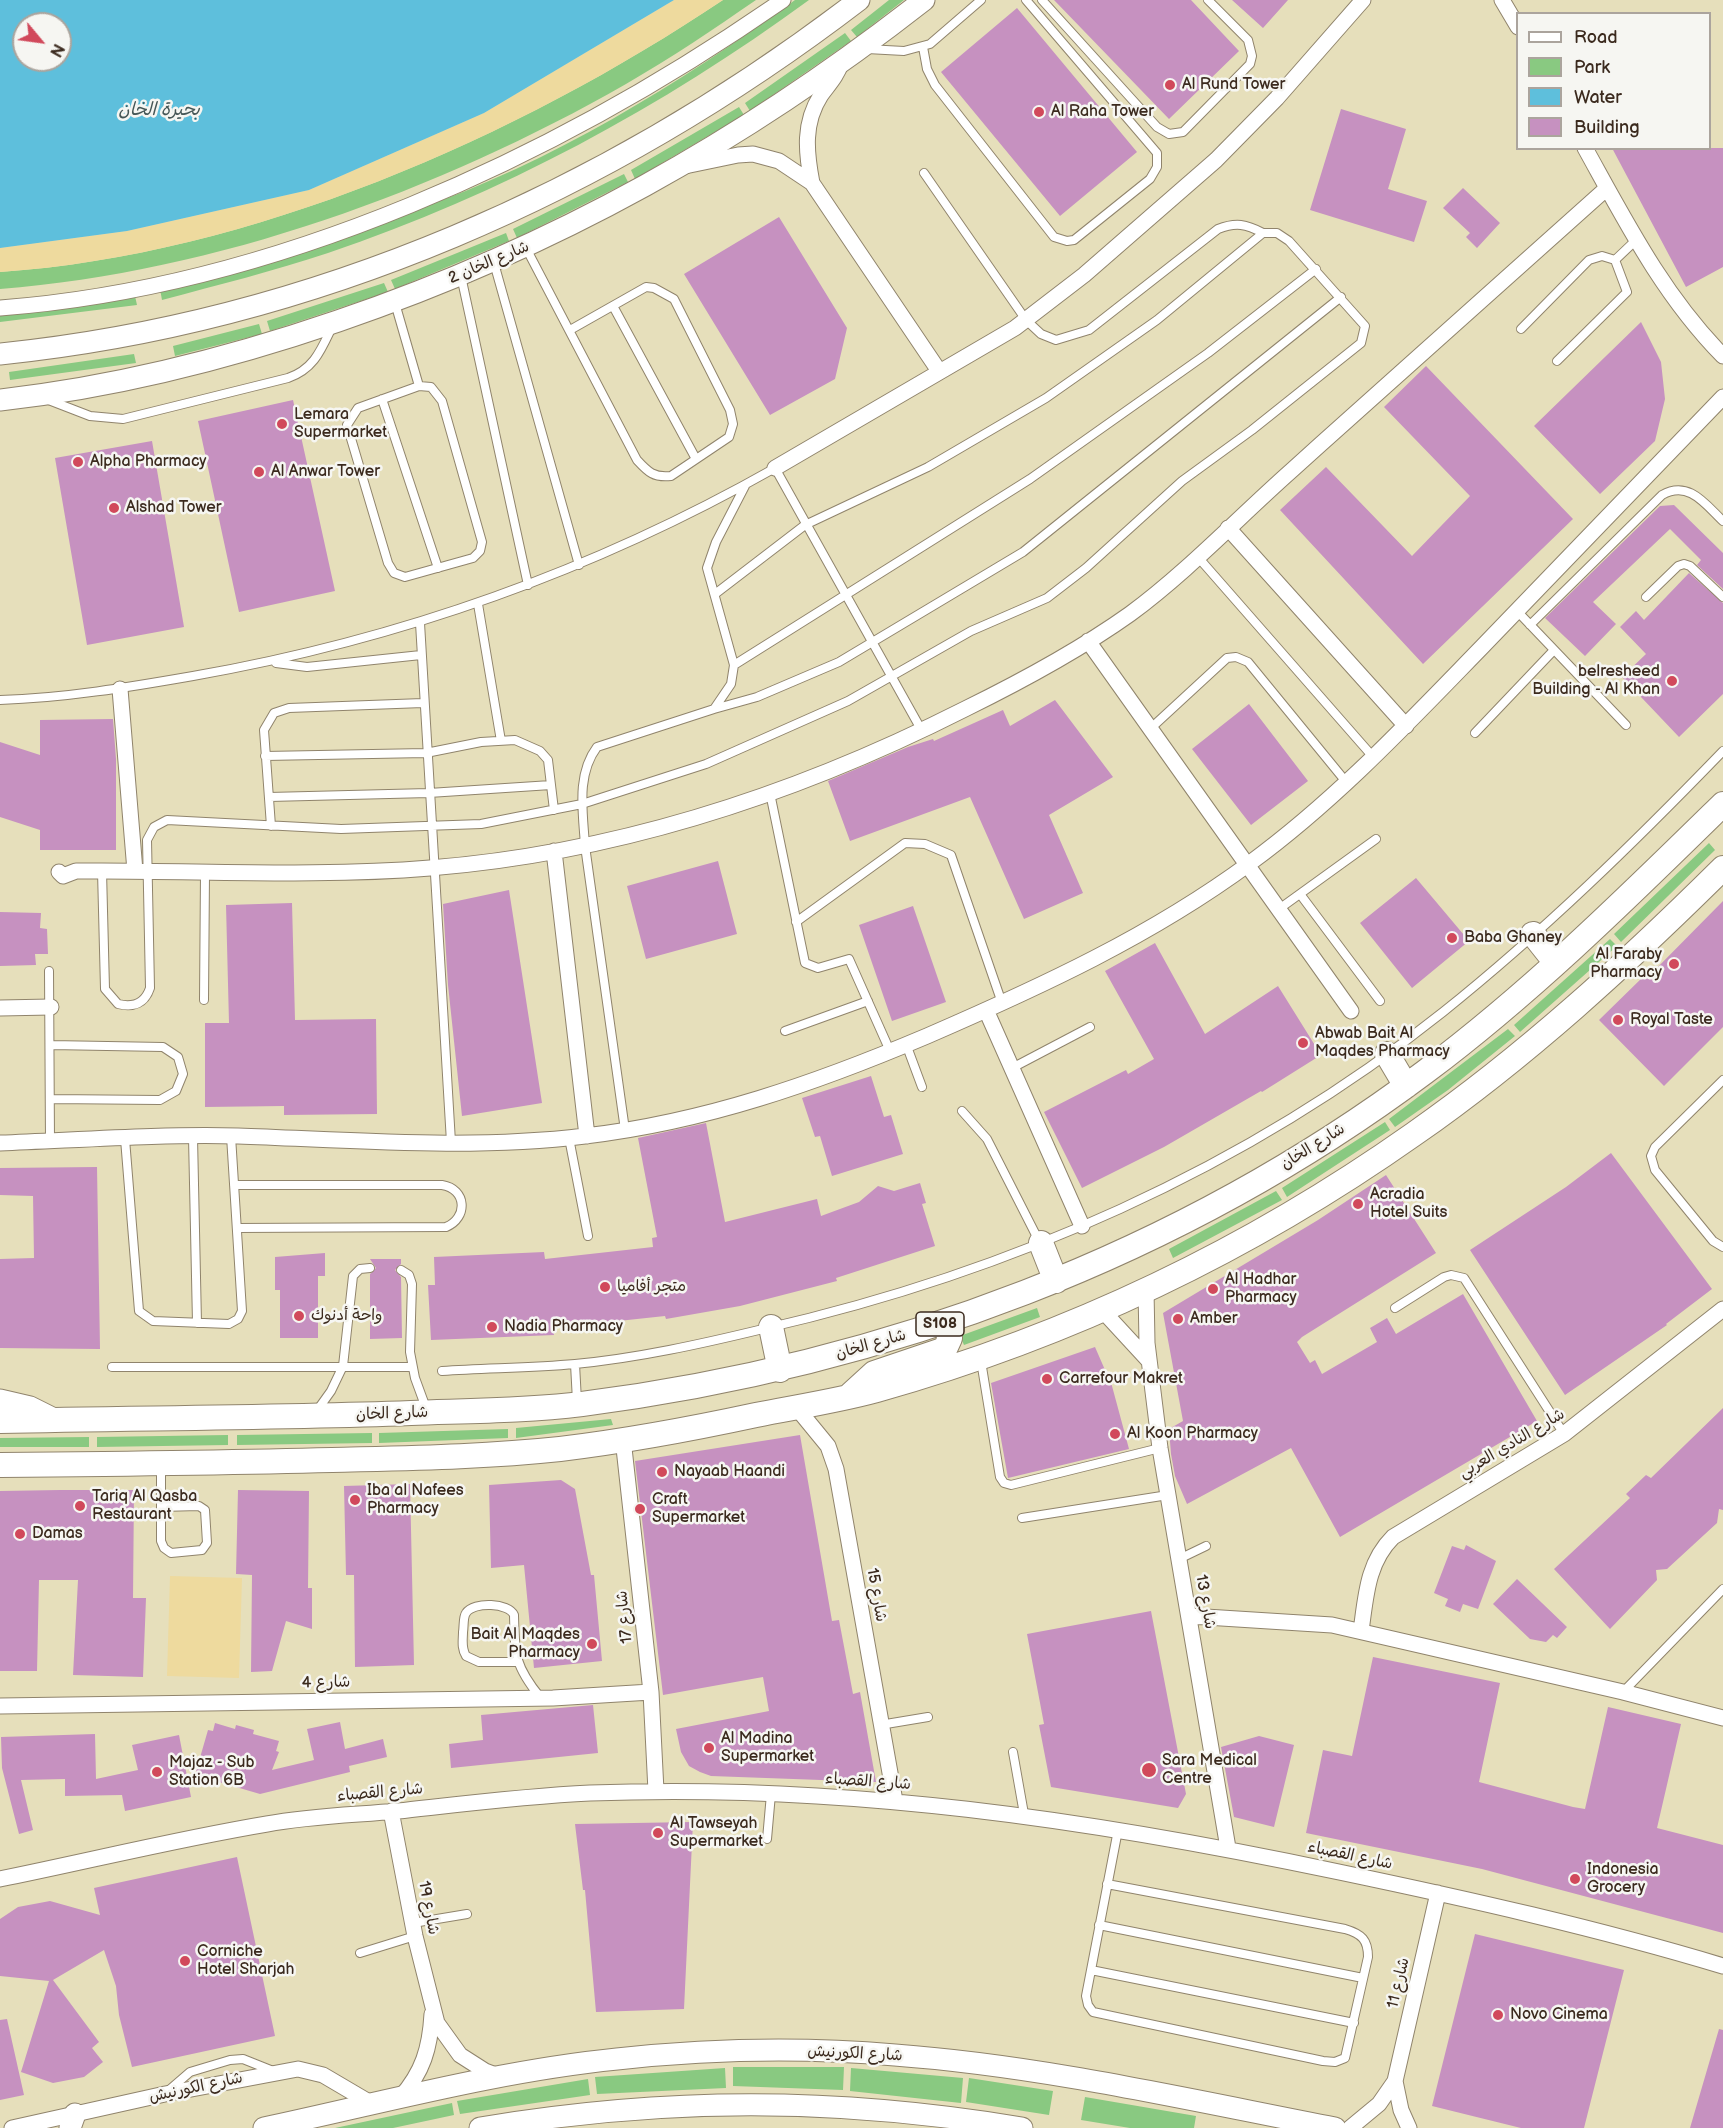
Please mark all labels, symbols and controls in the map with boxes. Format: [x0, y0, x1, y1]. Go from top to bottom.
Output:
north arrow [12, 12, 72, 72]
legend [1516, 12, 1711, 150]
text: Road [1574, 27, 1618, 48]
text: N [45, 40, 68, 60]
text: Park [1574, 57, 1610, 78]
place label: Al Rund Tower [1182, 75, 1285, 95]
marker: Al Rund Tower [1163, 78, 1177, 92]
text: Water [1574, 87, 1622, 108]
water label: بحيرة الخان [118, 99, 200, 121]
place label: Al Raha Tower [1051, 102, 1154, 122]
marker: Al Raha Tower [1032, 105, 1046, 119]
text: Building [1574, 117, 1640, 138]
street label: شارع الخان 2 [446, 237, 532, 289]
place label: Lemara Supermarket [294, 405, 387, 443]
marker: Lemara Supermarket [275, 417, 289, 431]
place label: Alpha Pharmacy [90, 452, 207, 472]
marker: Alpha Pharmacy [71, 455, 85, 469]
place label: Al Anwar Tower [271, 462, 380, 482]
marker: Al Anwar Tower [252, 465, 266, 479]
place label: Alshad Tower [126, 498, 221, 518]
marker: Alshad Tower [107, 501, 121, 515]
place label: belresheed Building - Al Khan [1532, 662, 1660, 700]
marker: belresheed Building - Al Khan [1665, 674, 1679, 688]
place label: Baba Ghaney [1464, 928, 1562, 948]
marker: Baba Ghaney [1445, 931, 1459, 945]
place label: Al Faraby Pharmacy [1590, 945, 1662, 983]
marker: Al Faraby Pharmacy [1667, 957, 1681, 971]
place label: Royal Taste [1630, 1010, 1713, 1030]
marker: Royal Taste [1611, 1013, 1625, 1027]
place label: Abwab Bait Al Maqdes Pharmacy [1315, 1024, 1450, 1062]
marker: Abwab Bait Al Maqdes Pharmacy [1296, 1036, 1310, 1050]
street label: شارع الخان [1277, 1120, 1349, 1174]
place label: Acradia Hotel Suits [1370, 1185, 1447, 1223]
marker: Acradia Hotel Suits [1351, 1197, 1365, 1211]
place label: Al Hadhar Pharmacy [1225, 1270, 1297, 1308]
place label: متجر أفاميا [617, 1277, 686, 1297]
marker: متجر أفاميا [598, 1280, 612, 1294]
marker: Al Hadhar Pharmacy [1206, 1282, 1220, 1296]
place label: واحة أدنوك [311, 1306, 382, 1326]
marker: واحة أدنوك [292, 1309, 306, 1323]
place label: Amber [1190, 1309, 1237, 1329]
road number: S108 [916, 1312, 964, 1336]
marker: Amber [1171, 1312, 1185, 1326]
place label: Nadia Pharmacy [504, 1317, 623, 1337]
marker: Nadia Pharmacy [485, 1320, 499, 1334]
street label: شارع الخان [834, 1326, 908, 1364]
place label: Carrefour Makret [1059, 1369, 1183, 1389]
marker: Carrefour Makret [1040, 1372, 1054, 1386]
street label: شارع الخان [355, 1403, 429, 1425]
street label: شارع النادي العربي [1456, 1405, 1568, 1483]
place label: Al Koon Pharmacy [1127, 1424, 1258, 1444]
marker: Al Koon Pharmacy [1108, 1427, 1122, 1441]
place label: Nayaab Haandi [674, 1462, 785, 1482]
marker: Nayaab Haandi [655, 1465, 669, 1479]
place label: Iba al Nafees Pharmacy [367, 1481, 464, 1519]
place label: Tariq Al Qasba Restaurant [92, 1487, 197, 1525]
place label: Craft Supermarket [652, 1490, 745, 1528]
marker: Iba al Nafees Pharmacy [348, 1493, 362, 1507]
marker: Tariq Al Qasba Restaurant [73, 1499, 87, 1513]
marker: Craft Supermarket [633, 1502, 647, 1516]
place label: Damas [32, 1524, 83, 1544]
marker: Damas [13, 1527, 27, 1541]
street label: شارع 15 [862, 1567, 890, 1623]
street label: شارع 13 [1191, 1573, 1219, 1631]
street label: شارع 17 [613, 1590, 637, 1644]
place label: Bait Al Maqdes Pharmacy [471, 1625, 580, 1663]
marker: Bait Al Maqdes Pharmacy [585, 1637, 599, 1651]
street label: شارع 4 [301, 1673, 351, 1693]
place label: Al Madina Supermarket [721, 1729, 814, 1767]
marker: Al Madina Supermarket [702, 1741, 716, 1755]
place label: Sara Medical Centre [1162, 1751, 1257, 1789]
place label: Majaz - Sub Station 6B [169, 1753, 254, 1791]
marker: Sara Medical Centre [1140, 1761, 1158, 1779]
marker: Majaz - Sub Station 6B [150, 1765, 164, 1779]
street label: شارع القصباء [824, 1769, 912, 1795]
street label: شارع القصباء [336, 1780, 424, 1806]
place label: Al Tawseyah Supermarket [670, 1814, 763, 1852]
marker: Al Tawseyah Supermarket [651, 1826, 665, 1840]
street label: شارع القصباء [1306, 1838, 1394, 1874]
place label: Indonesia Grocery [1587, 1860, 1658, 1898]
marker: Indonesia Grocery [1568, 1872, 1582, 1886]
street label: شارع 19 [413, 1879, 443, 1937]
place label: Corniche Hotel Sharjah [197, 1942, 294, 1980]
marker: Corniche Hotel Sharjah [178, 1954, 192, 1968]
street label: شارع 11 [1384, 1956, 1414, 2010]
place label: Novo Cinema [1510, 2005, 1608, 2025]
marker: Novo Cinema [1491, 2008, 1505, 2022]
street label: شارع الكورنيش [807, 2042, 903, 2066]
street label: شارع الكورنيش [147, 2069, 245, 2107]

